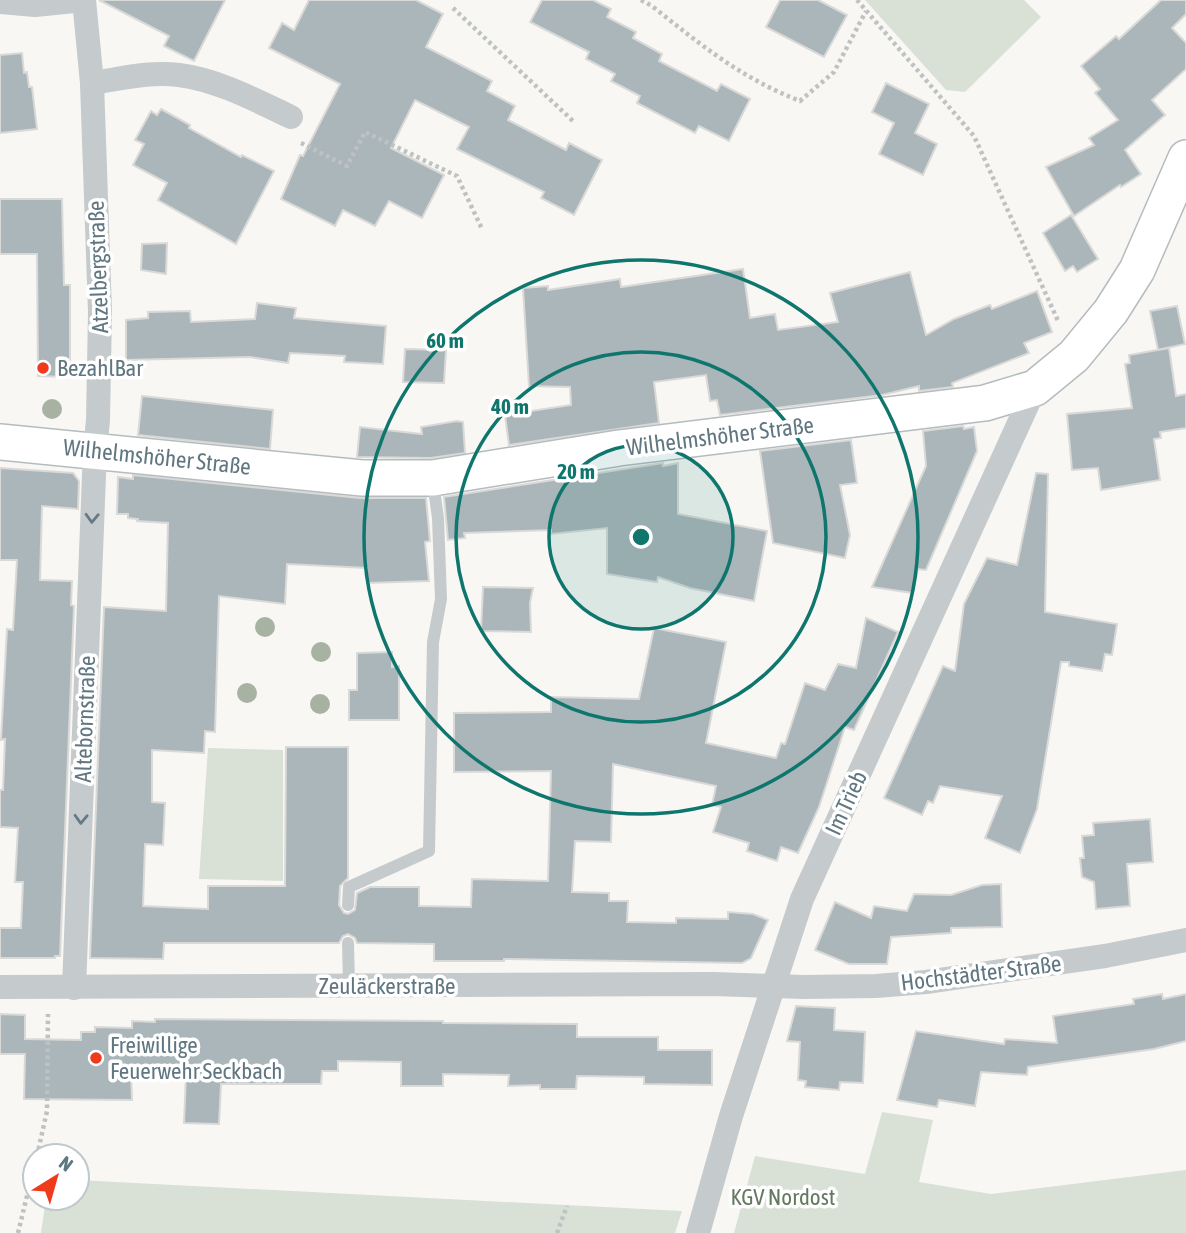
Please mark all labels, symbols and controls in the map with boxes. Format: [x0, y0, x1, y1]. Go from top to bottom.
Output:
street label: Atzelbergstraße [83, 200, 113, 334]
text: 60 m [426, 328, 464, 352]
place label: BezahlBar [57, 355, 144, 381]
marker: BezahlBar [35, 360, 51, 376]
text: 40 m [490, 394, 529, 418]
street label: Wilhelmshöher Straße [625, 412, 815, 460]
street label: Wilhelmshöher Straße [62, 434, 252, 480]
text: 20 m [557, 459, 595, 483]
one-way arrow [85, 513, 100, 524]
centre of rings [629, 525, 653, 549]
street label: Altebornstraße [70, 655, 100, 783]
street label: Im Trieb [820, 767, 872, 839]
one-way arrow [73, 814, 88, 825]
street label: Hochstädter Straße [899, 950, 1063, 996]
street label: Zeuläckerstraße [318, 973, 456, 999]
place label: Freiwillige Feuerwehr Seckbach [110, 1032, 283, 1084]
marker: Freiwillige Feuerwehr Seckbach [88, 1050, 104, 1066]
north arrow [21, 1142, 91, 1212]
text: N [55, 1151, 77, 1176]
park label: KGV Nordost [731, 1184, 835, 1210]

